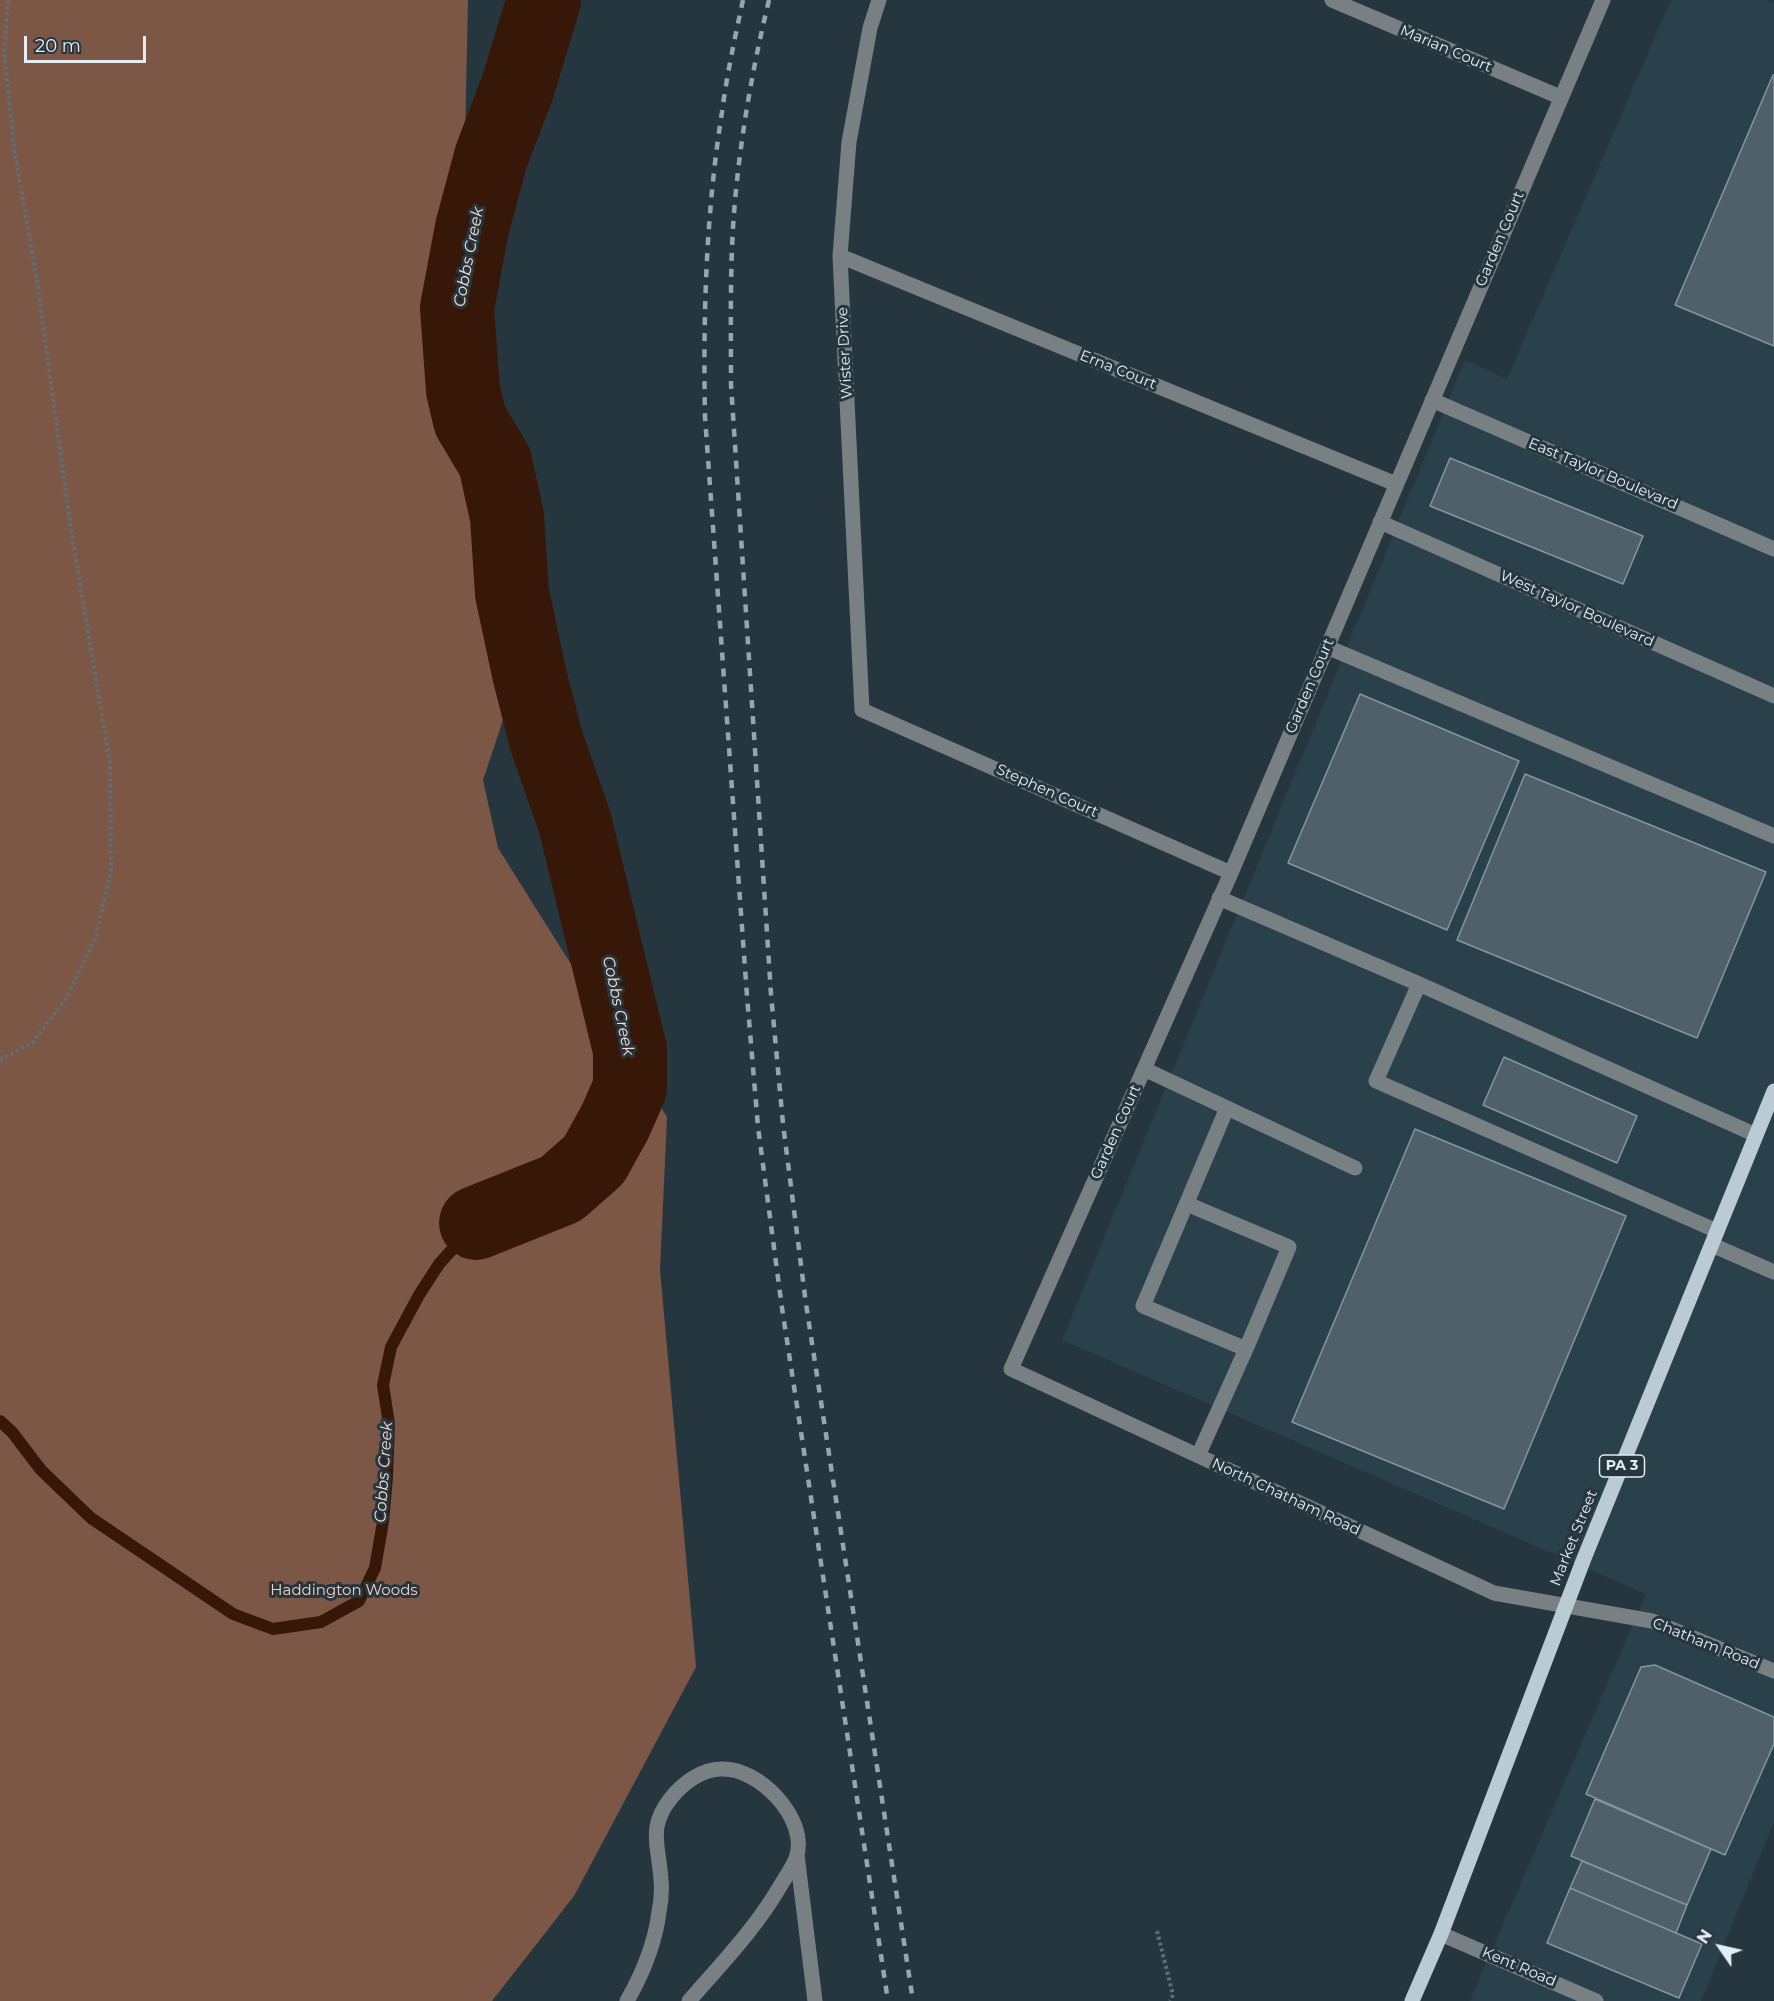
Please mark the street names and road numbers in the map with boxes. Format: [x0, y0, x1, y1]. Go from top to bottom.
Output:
street label: Marian Court [1397, 22, 1495, 76]
street label: Garden Court [1472, 189, 1528, 289]
street label: Wister Drive [834, 307, 856, 399]
street label: Erna Court [1077, 346, 1159, 394]
street label: East Taylor Boulevard [1525, 434, 1681, 514]
street label: West Taylor Boulevard [1497, 567, 1657, 651]
street label: Garden Court [1282, 636, 1338, 736]
street label: Stephen Court [993, 760, 1101, 822]
street label: Garden Court [1087, 1082, 1145, 1182]
street label: North Chatham Road [1209, 1455, 1363, 1539]
road number: PA 3 [1600, 1455, 1644, 1477]
street label: Market Street [1547, 1487, 1601, 1589]
street label: Chatham Road [1650, 1614, 1762, 1674]
street label: Kent Road [1479, 1943, 1559, 1991]

